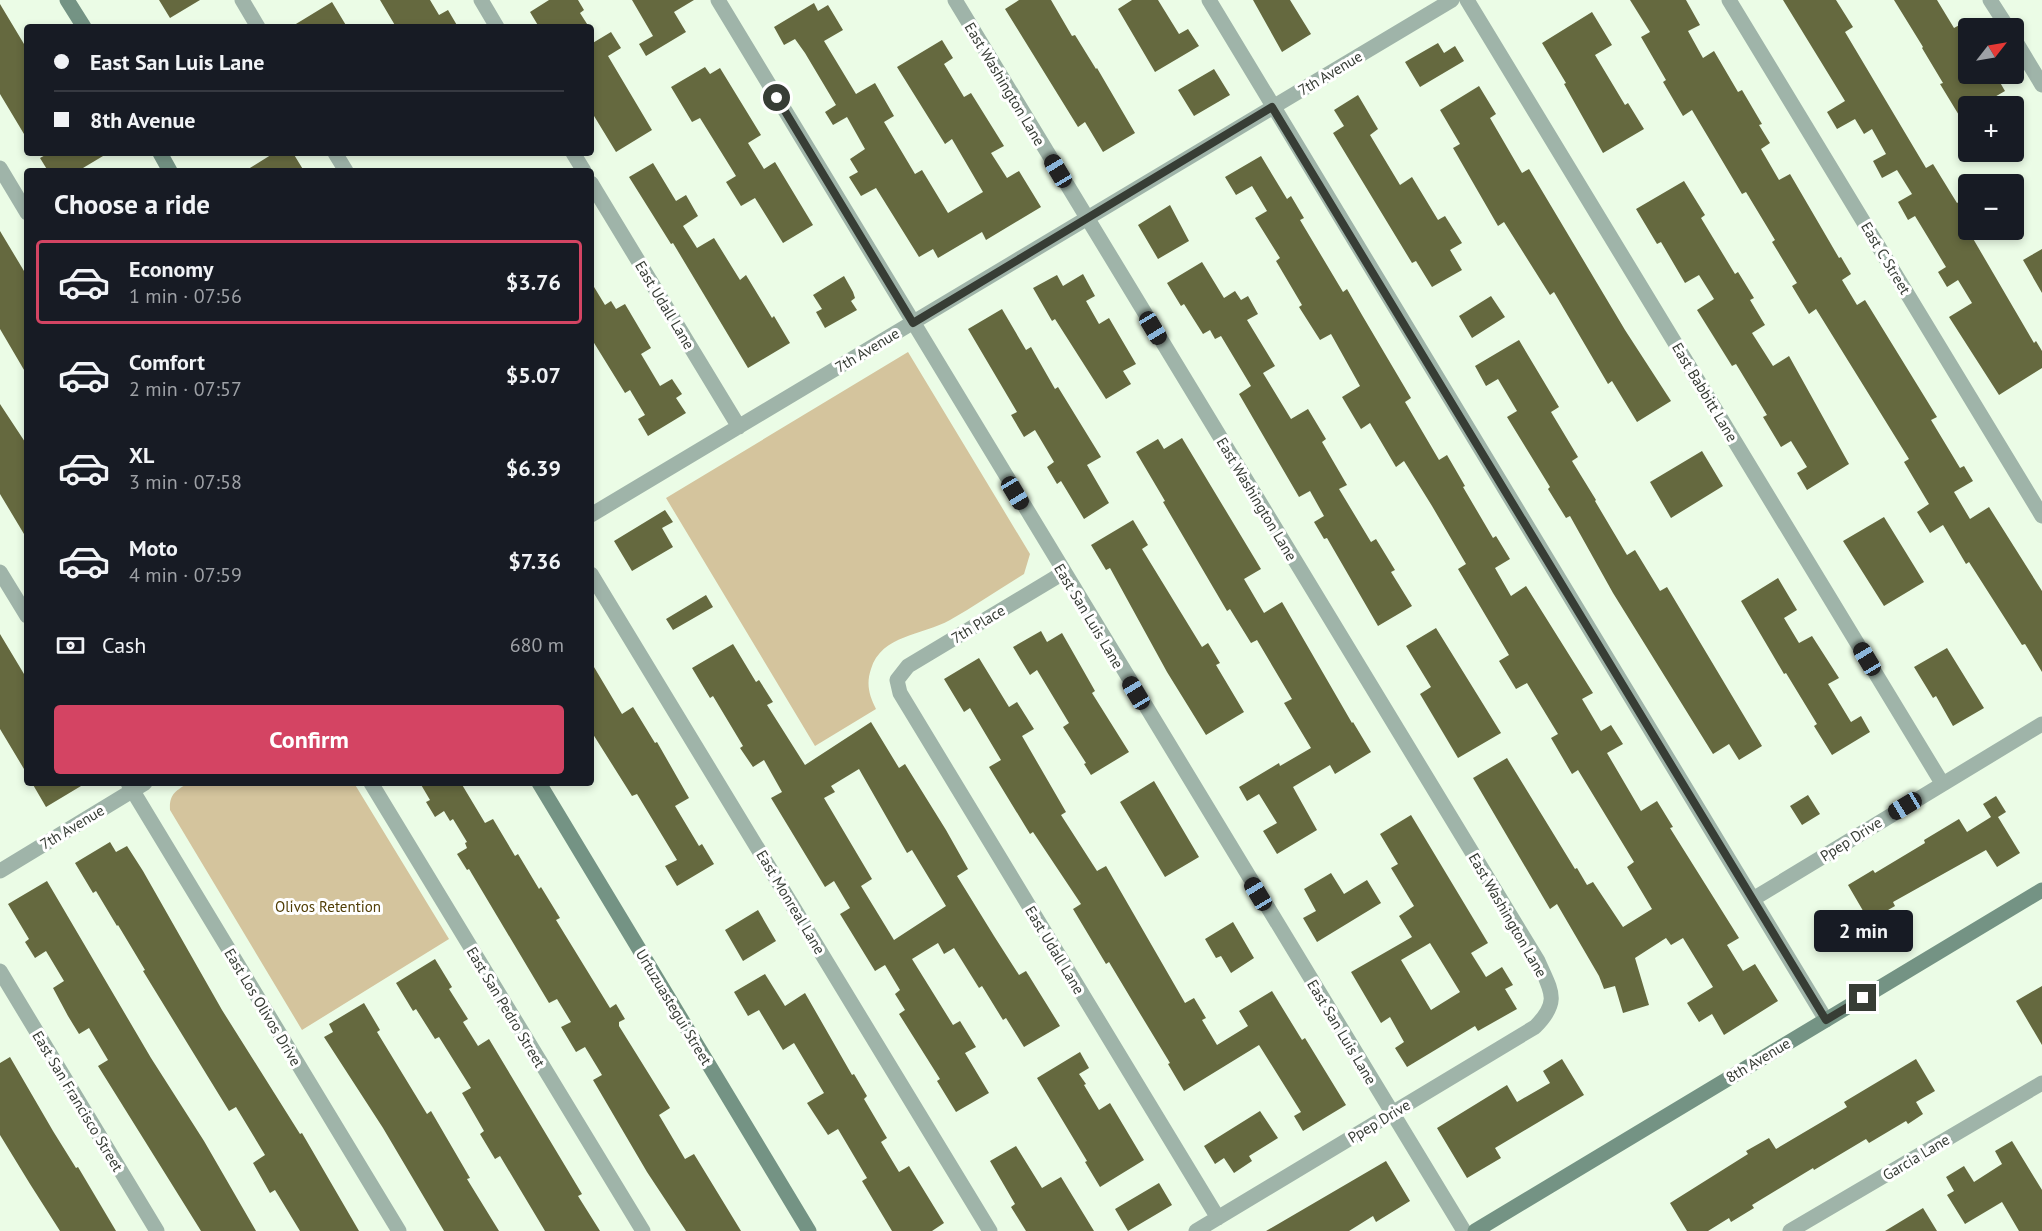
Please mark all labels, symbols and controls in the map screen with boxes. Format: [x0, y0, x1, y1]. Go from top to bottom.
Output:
north arrow [1958, 18, 2024, 84]
map controls [1958, 18, 2024, 240]
street label: East Washington Lane [961, 19, 1049, 149]
street label: 7th Avenue [1294, 46, 1366, 100]
text: East San Luis Lane [90, 48, 264, 76]
route start [763, 84, 790, 111]
button: + [1958, 96, 2024, 162]
text: 8th Avenue [90, 106, 195, 134]
car [1041, 151, 1075, 191]
button: − [1958, 174, 2024, 240]
text: Choose a ride [54, 187, 210, 221]
street label: East C Street [1857, 218, 1915, 298]
icon: car [57, 255, 111, 309]
text: Economy [129, 255, 213, 283]
street label: East Udall Lane [631, 257, 699, 353]
text: $3.76 [506, 268, 561, 296]
text: 1 min · 07:56 [129, 283, 242, 309]
car [1136, 308, 1170, 348]
street label: 7th Avenue [831, 323, 903, 377]
street label: East Babbitt Lane [1668, 339, 1742, 445]
icon: car [57, 348, 111, 402]
text: Comfort [129, 348, 205, 376]
text: $5.07 [506, 361, 561, 389]
text: 2 min · 07:57 [129, 376, 242, 402]
street label: East Washington Lane [1213, 434, 1301, 564]
icon: car [57, 441, 111, 495]
text: XL [129, 441, 154, 469]
text: $6.39 [506, 454, 561, 482]
text: 3 min · 07:58 [129, 469, 242, 495]
car [998, 473, 1032, 513]
icon: car [57, 534, 111, 588]
text: Moto [129, 534, 178, 562]
text: $7.36 [508, 547, 561, 575]
street label: East San Luis Lane [1050, 560, 1128, 672]
text: 4 min · 07:59 [129, 562, 242, 588]
street label: 7th Place [948, 601, 1008, 647]
icon: cash [54, 629, 87, 662]
text: Cash [102, 631, 146, 659]
text: 680 m [510, 632, 564, 658]
car [1850, 639, 1884, 679]
car [1119, 673, 1153, 713]
button: Confirm [54, 705, 564, 774]
car [1885, 789, 1925, 823]
street label: 7th Avenue [36, 800, 108, 854]
street label: Ppep Drive [1817, 813, 1885, 865]
street label: East Monreal Lane [752, 846, 830, 958]
street label: East Washington Lane [1465, 849, 1551, 981]
car [1241, 874, 1275, 914]
park label: Olivos Retention [275, 897, 381, 916]
street label: East Udall Lane [1021, 902, 1089, 998]
callout: 2 min [1814, 911, 1912, 953]
text: 2 min [1839, 918, 1888, 944]
street label: East San Pedro Street [462, 943, 550, 1071]
street label: East Los Olivos Drive [220, 945, 306, 1069]
street label: Urtuzuastegui Street [632, 946, 716, 1068]
street label: East San Luis Lane [1303, 976, 1381, 1088]
route end [1849, 984, 1876, 1011]
street label: East San Francisco Street [28, 1027, 128, 1175]
street label: 8th Avenue [1722, 1033, 1794, 1087]
street label: Ppep Drive [1344, 1095, 1414, 1147]
street label: Garcia Lane [1879, 1130, 1953, 1184]

